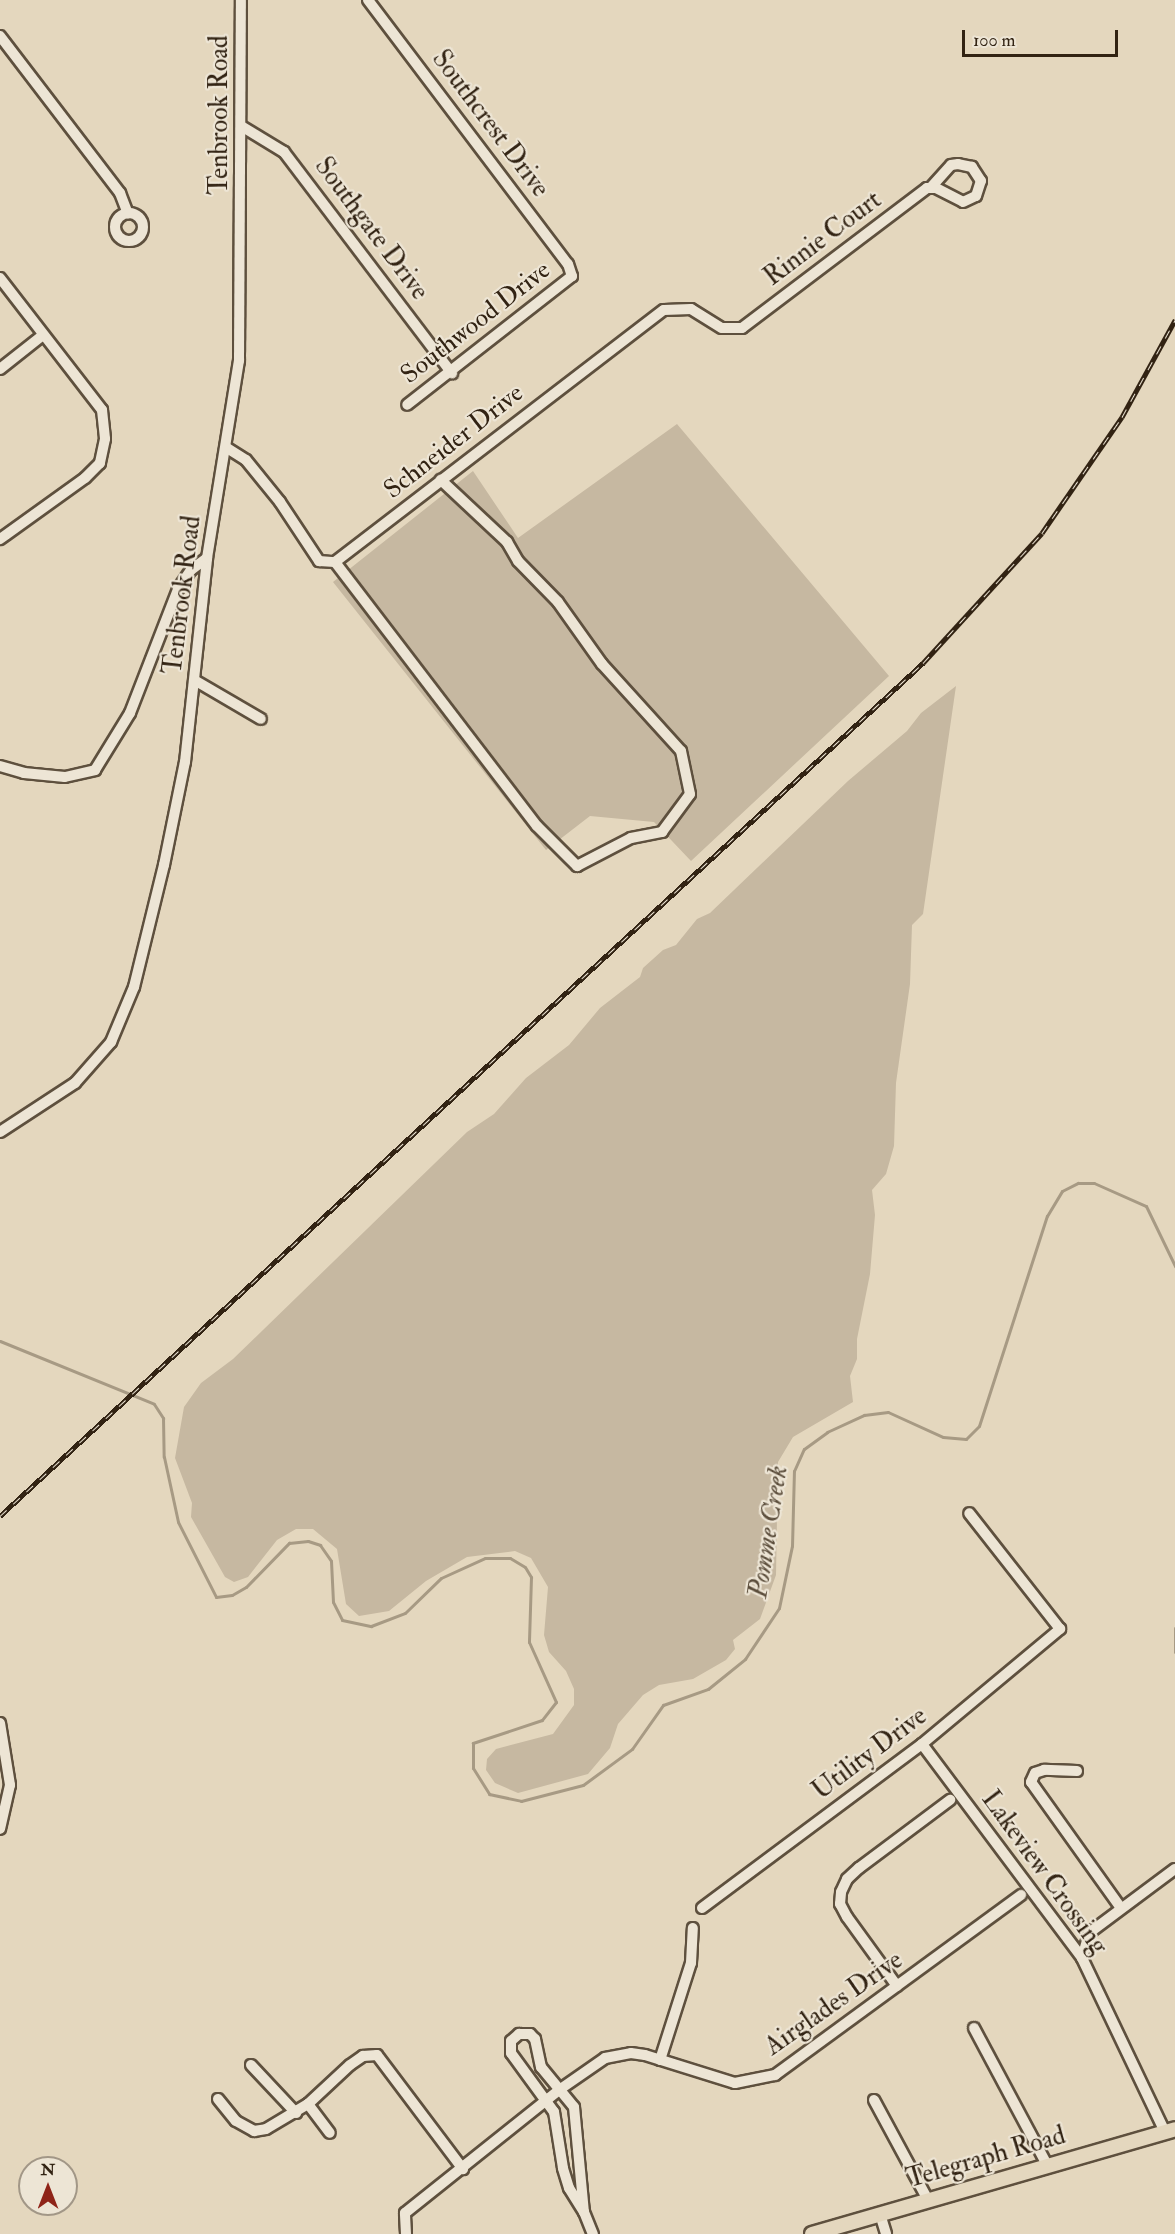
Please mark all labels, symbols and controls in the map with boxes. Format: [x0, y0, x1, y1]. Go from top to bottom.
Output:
scale bar [965, 18, 1121, 56]
text: 100 m [973, 29, 1016, 52]
street label: Tenbrook Road [204, 35, 236, 195]
street label: Southcrest Drive [425, 44, 555, 204]
street label: Southgate Drive [307, 152, 435, 306]
street label: Rinnie Court [758, 185, 888, 293]
street label: Southwood Drive [395, 255, 557, 391]
street label: Schneider Drive [378, 378, 530, 506]
street label: Tenbrook Road [158, 514, 208, 676]
water label: Pomme Creek [742, 1463, 794, 1601]
street label: Utility Drive [807, 1701, 933, 1807]
street label: Lakeview Crossing [974, 1785, 1114, 1961]
street label: Airglades Drive [759, 1945, 909, 2063]
street label: Telegraph Road [903, 2120, 1069, 2196]
north arrow [18, 2156, 78, 2216]
text: N [41, 2160, 55, 2180]

